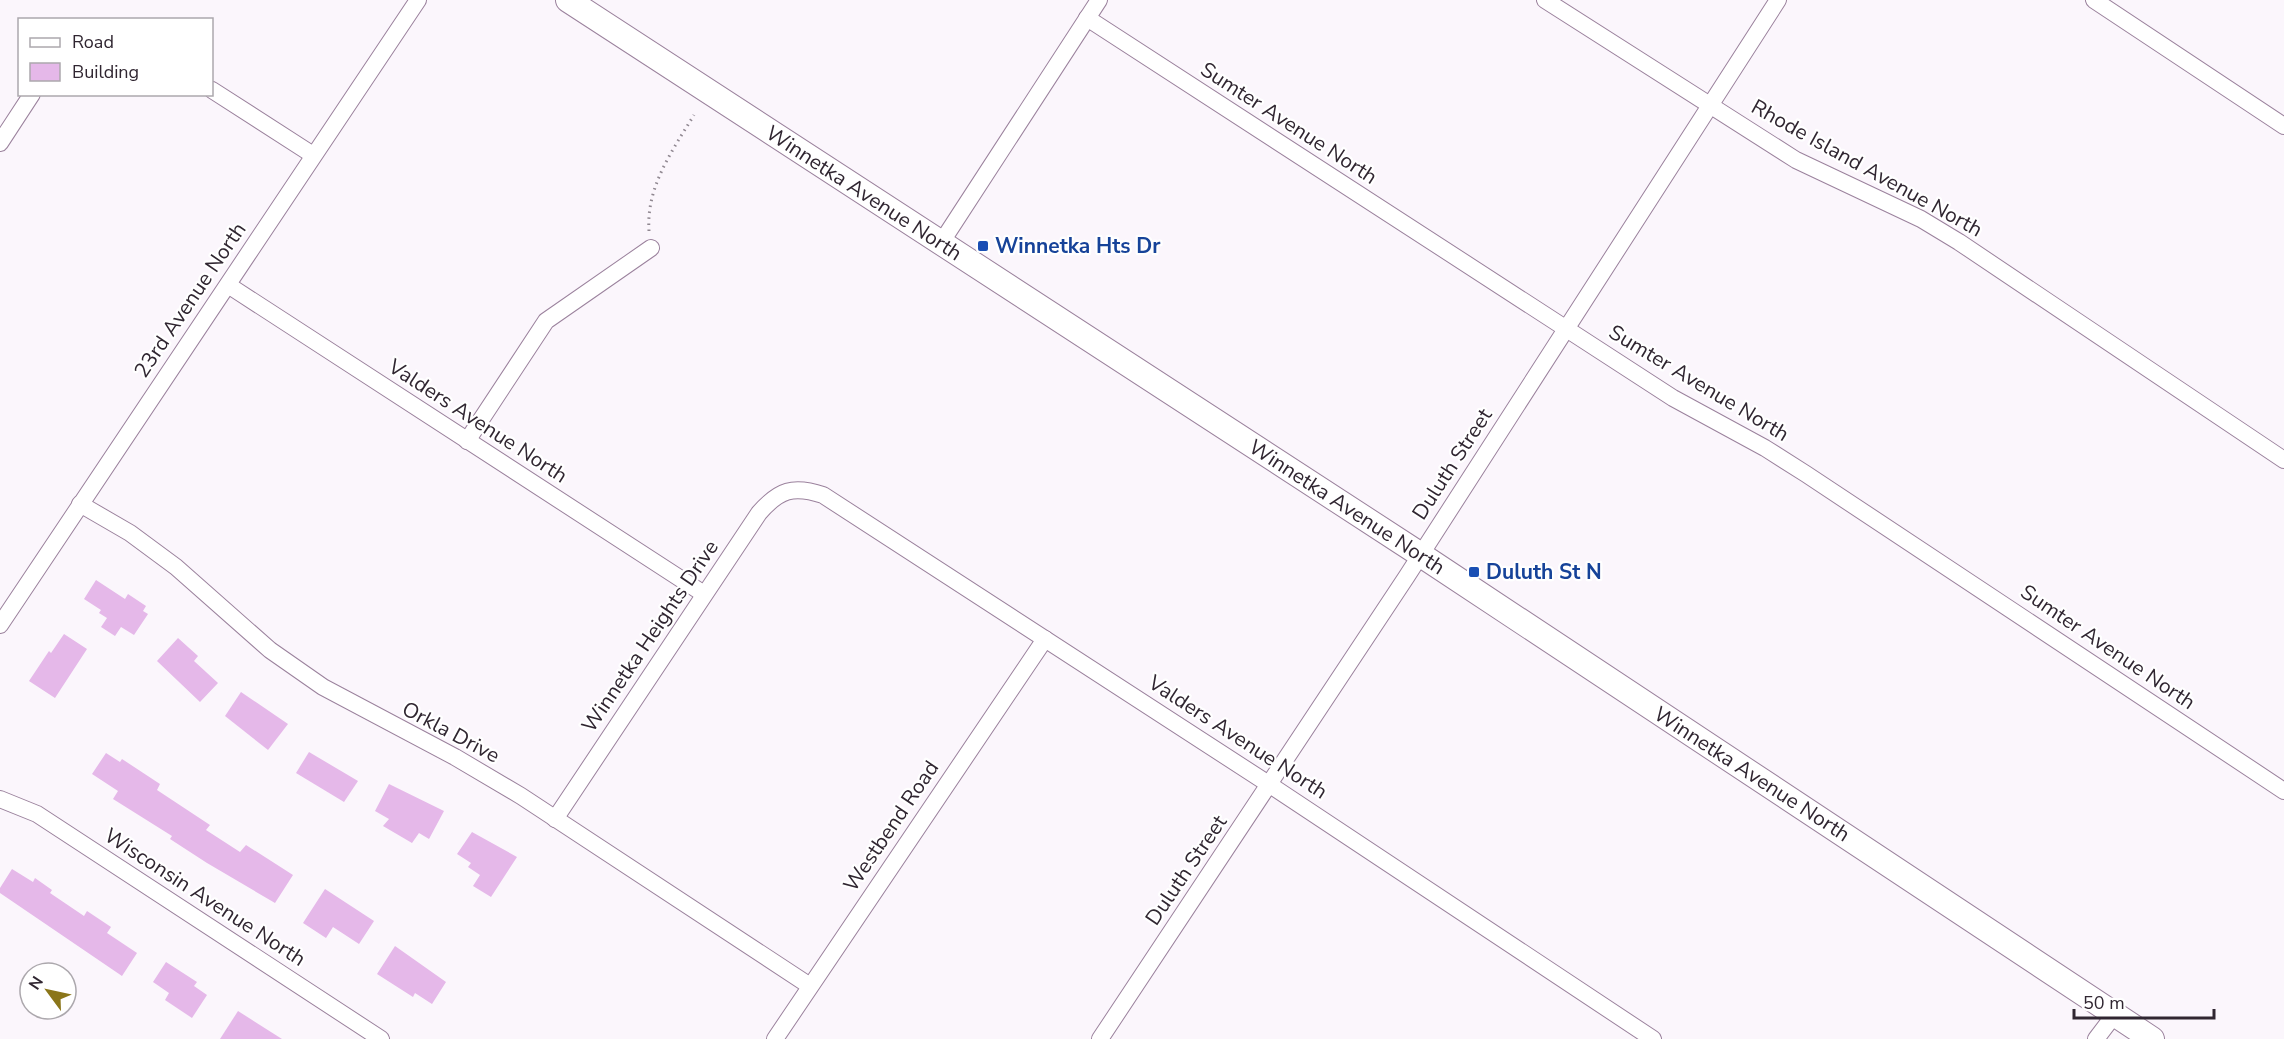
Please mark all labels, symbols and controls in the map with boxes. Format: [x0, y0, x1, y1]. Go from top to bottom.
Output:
legend [18, 18, 213, 96]
text: Road [72, 30, 114, 54]
street label: Sumter Avenue North [1195, 55, 1383, 191]
text: Building [72, 60, 139, 84]
street label: Rhode Island Avenue North [1746, 93, 1988, 243]
street label: Winnetka Avenue North [760, 119, 968, 267]
street label: 23rd Avenue North [128, 217, 252, 383]
place label: Winnetka Hts Dr [995, 232, 1161, 260]
marker: Winnetka Hts Dr [976, 239, 990, 253]
street label: Sumter Avenue North [1604, 318, 1794, 448]
street label: Valders Avenue North [382, 352, 573, 489]
street label: Duluth Street [1406, 402, 1499, 525]
street label: Winnetka Avenue North [1243, 433, 1451, 581]
street label: Winnetka Heights Drive [575, 534, 725, 738]
place label: Duluth St N [1486, 558, 1602, 586]
marker: Duluth St N [1467, 565, 1481, 579]
street label: Sumter Avenue North [2015, 578, 2201, 716]
street label: Valders Avenue North [1142, 668, 1333, 805]
street label: Orkla Drive [397, 695, 505, 769]
street label: Winnetka Avenue North [1648, 700, 1856, 848]
street label: Westbend Road [837, 755, 945, 897]
street label: Duluth Street [1139, 809, 1234, 931]
street label: Wisconsin Avenue North [99, 821, 311, 973]
north arrow [18, 961, 78, 1021]
text: N [24, 972, 49, 994]
scale bar [2074, 982, 2214, 1020]
text: 50 m [2083, 991, 2125, 1015]

